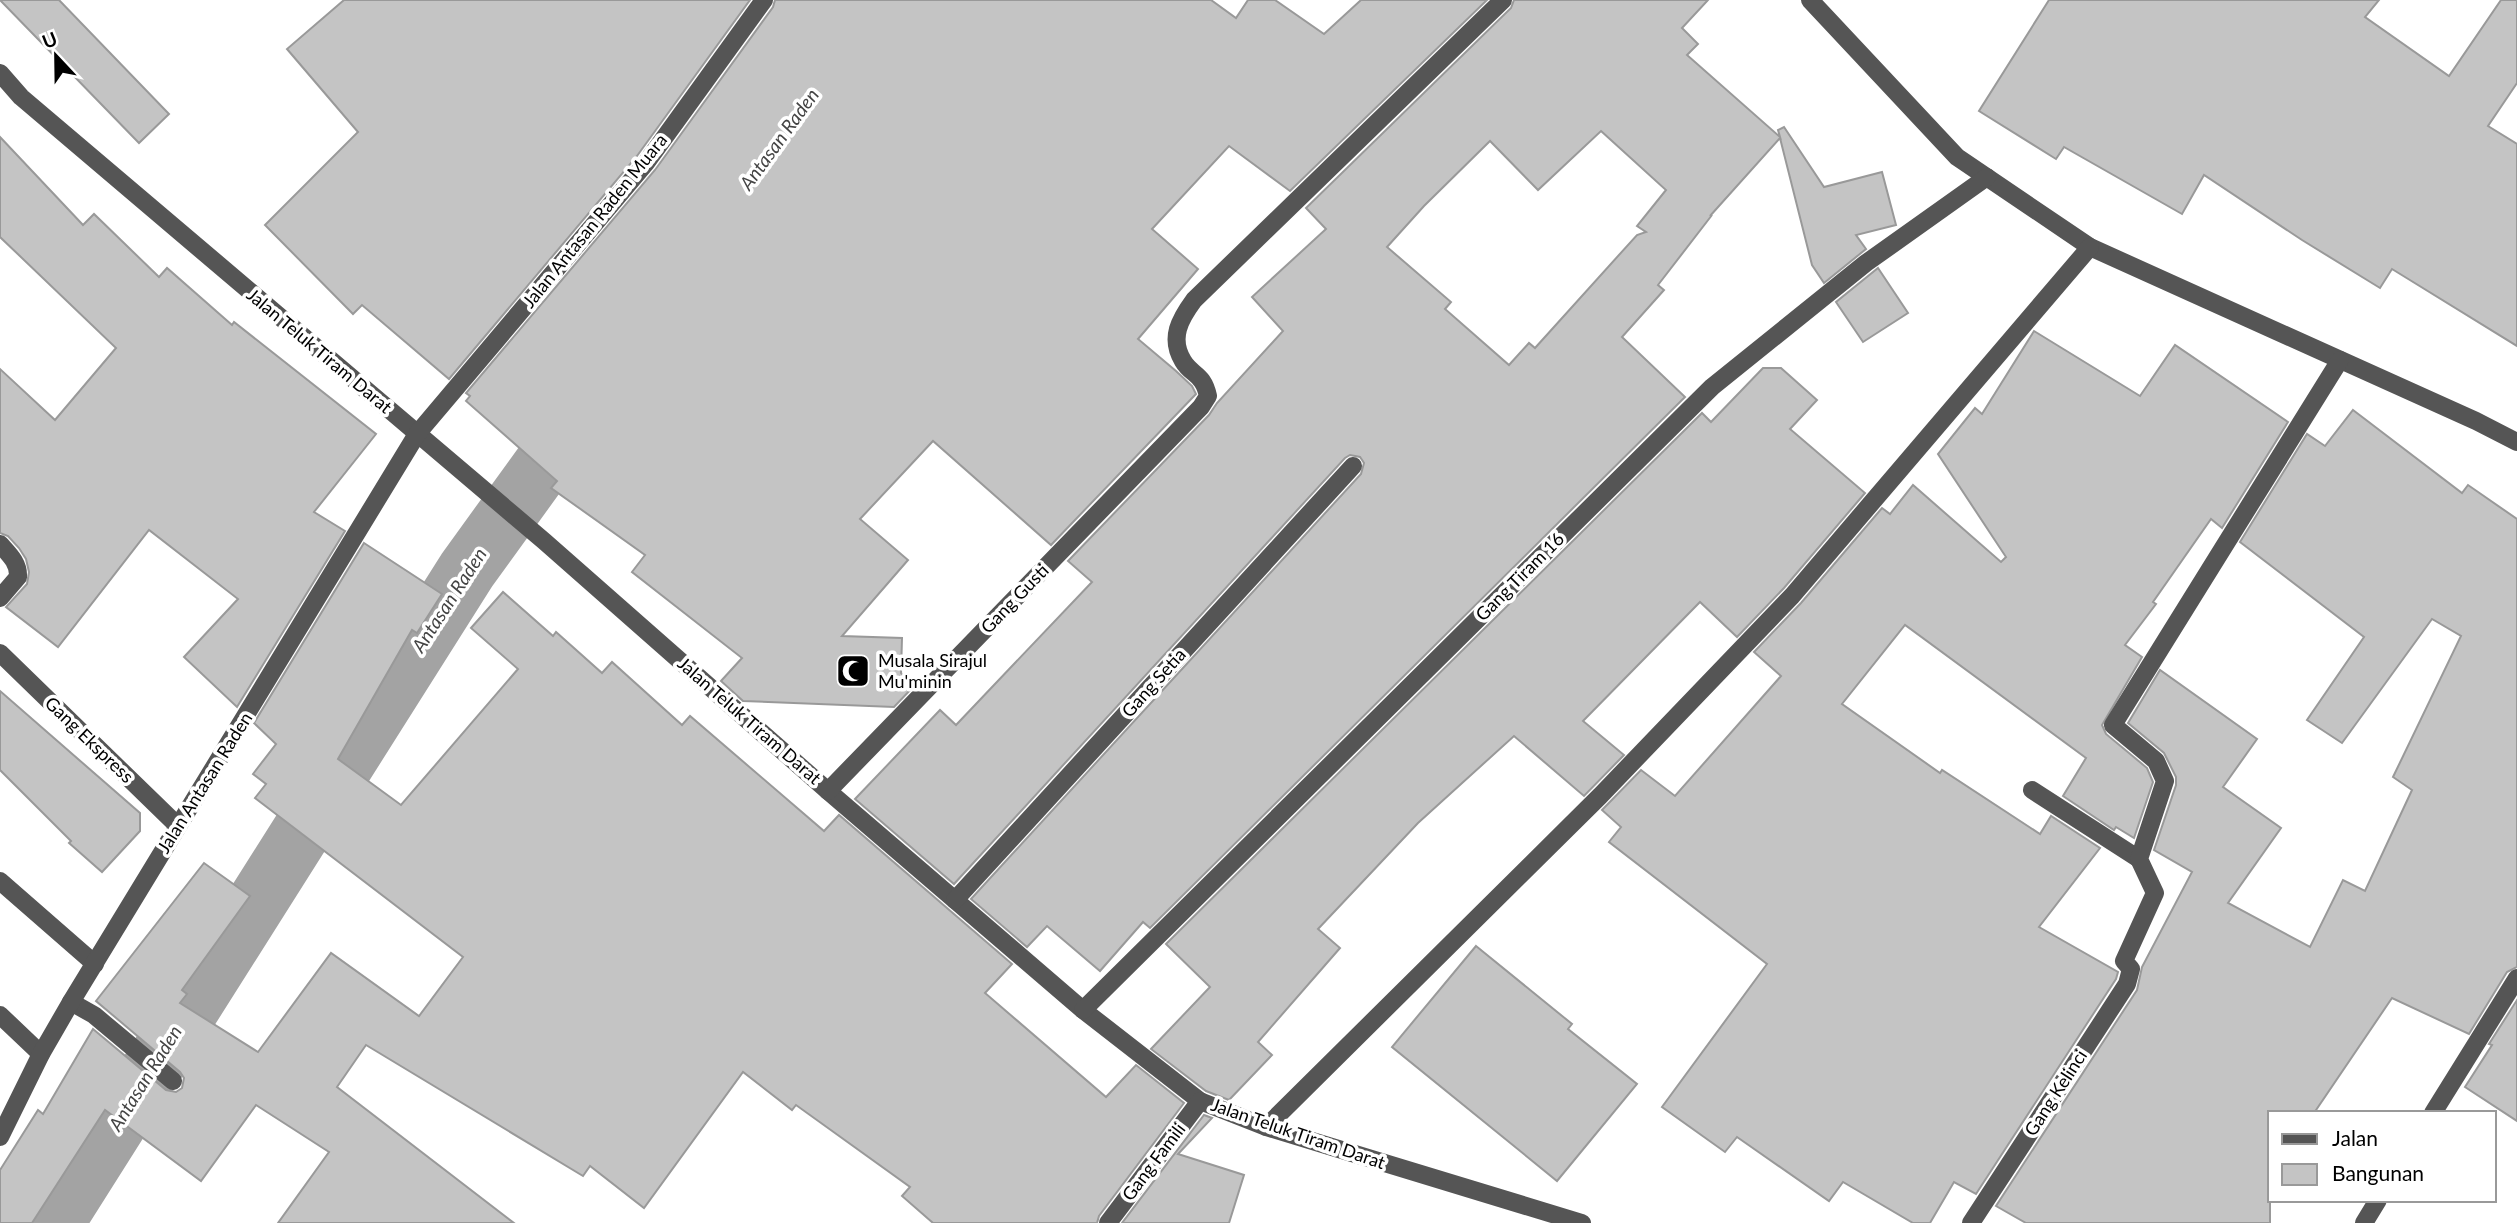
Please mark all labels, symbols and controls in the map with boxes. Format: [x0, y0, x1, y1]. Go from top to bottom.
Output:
north arrow [21, 21, 91, 91]
text: U [39, 26, 60, 53]
water label: Antasan Raden [734, 84, 823, 195]
street label: Jalan Antasan Raden Muara [517, 129, 671, 312]
street label: Jalan Teluk Tiram Darat [243, 283, 397, 418]
street label: Gang Tiram 16 [1470, 527, 1568, 625]
water label: Antasan Raden [406, 543, 491, 657]
street label: Gang Gusti [976, 559, 1053, 638]
street label: Gang Setia [1117, 643, 1190, 721]
place label: Musala Sirajul Mu'minin [878, 649, 987, 692]
street label: Jalan Teluk Tiram Darat [674, 652, 826, 789]
mosque icon: Musala Sirajul Mu'minin [834, 652, 872, 690]
street label: Gang Ekspress [41, 692, 139, 787]
street label: Jalan Antasan Raden [152, 708, 256, 857]
water label: Antasan Raden [103, 1021, 186, 1135]
street label: Gang Kelinci [2019, 1045, 2091, 1140]
street label: Jalan Teluk Tiram Darat [1208, 1093, 1389, 1173]
legend [2268, 1111, 2496, 1202]
street label: Gang Famili [1117, 1118, 1190, 1205]
text: Jalan [2332, 1125, 2378, 1150]
text: Bangunan [2332, 1160, 2424, 1185]

